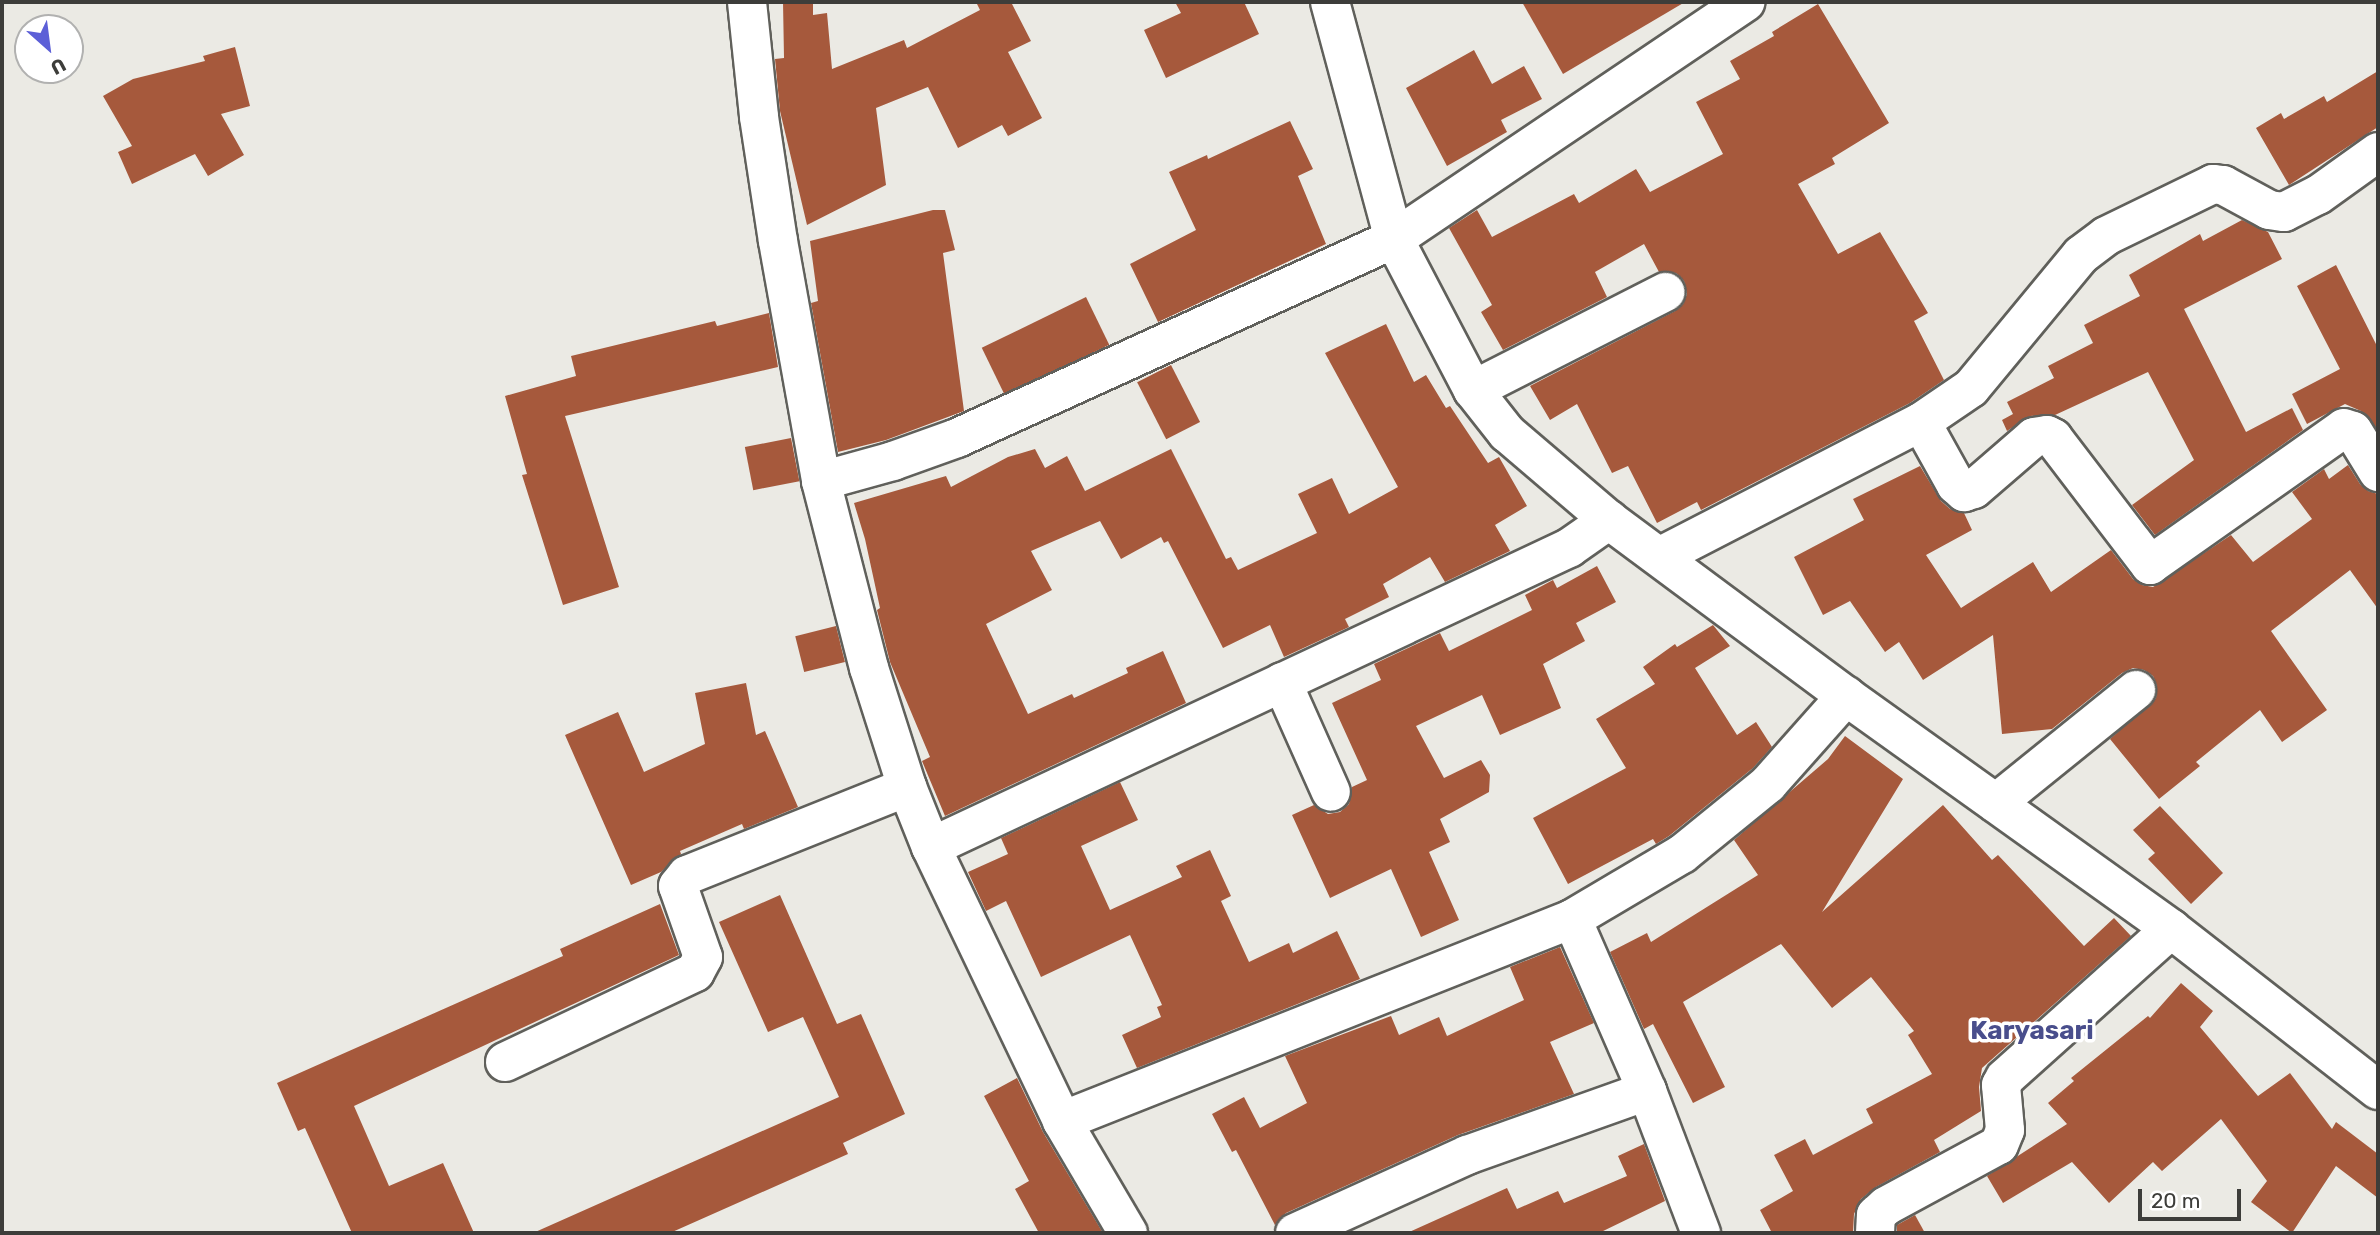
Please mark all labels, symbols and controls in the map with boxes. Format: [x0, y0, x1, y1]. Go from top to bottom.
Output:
north arrow [14, 14, 84, 84]
text: U [47, 53, 70, 80]
district label: Karyasari [1970, 1015, 2094, 1047]
scale bar [2142, 1176, 2245, 1220]
text: 20 m [2151, 1188, 2200, 1213]

